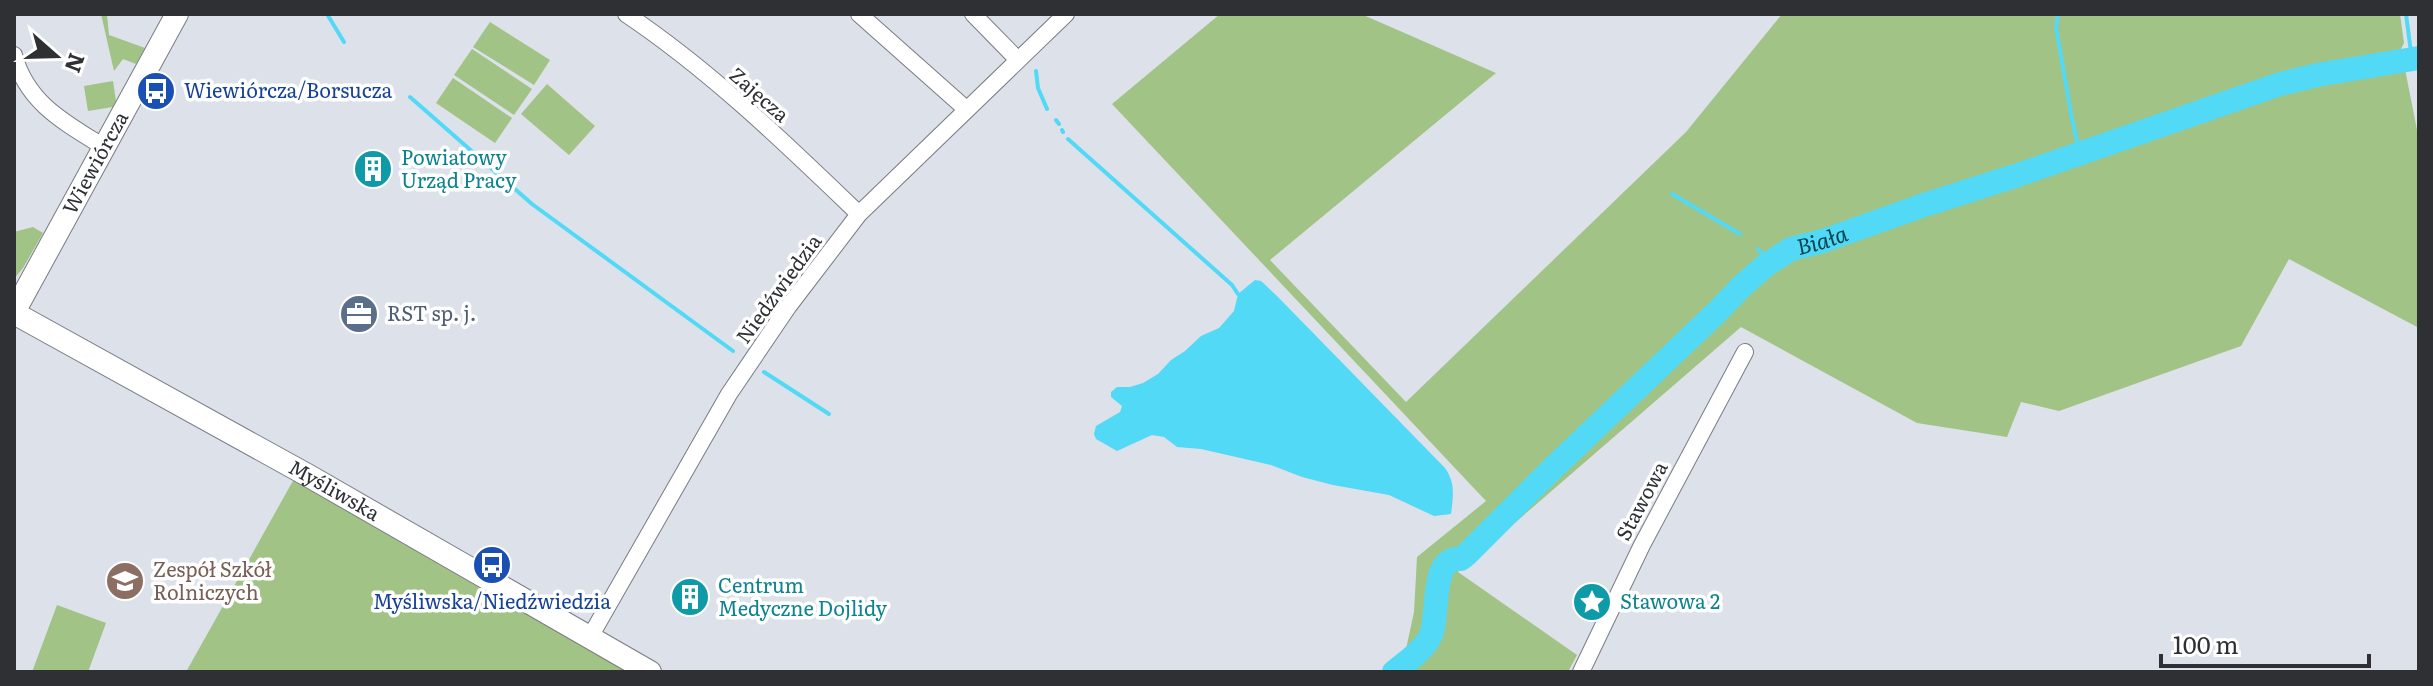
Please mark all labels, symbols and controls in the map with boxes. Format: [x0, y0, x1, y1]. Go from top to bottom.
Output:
north arrow [16, 16, 96, 96]
text: N [58, 49, 95, 78]
street label: Zajęcza [724, 59, 797, 128]
bus stop icon: Wiewiórcza/Borsucza [135, 70, 177, 112]
place label: Wiewiórcza/Borsucza [184, 74, 392, 104]
street label: Wiewiórcza [53, 105, 134, 219]
place label: Powiatowy Urząd Pracy [401, 141, 517, 194]
building icon: Powiatowy Urząd Pracy [352, 148, 394, 190]
water label: Biała [1793, 215, 1852, 262]
street label: Niedźwiedzia [727, 227, 827, 349]
office icon: RST sp. j. [338, 293, 380, 335]
place label: RST sp. j. [387, 297, 476, 327]
street label: Myśliwska [284, 451, 386, 527]
street label: Stawowa [1607, 455, 1674, 545]
bus stop icon: Myśliwska/Niedźwiedzia [471, 544, 513, 586]
place label: Zespół Szkół Rolniczych [153, 553, 272, 606]
school or university icon: Zespół Szkół Rolniczych [104, 560, 146, 602]
place label: Centrum Medyczne Dojlidy [718, 569, 888, 622]
building icon: Centrum Medyczne Dojlidy [669, 576, 711, 618]
place icon: Stawowa 2 [1571, 581, 1613, 623]
place label: Myśliwska/Niedźwiedzia [373, 585, 611, 615]
place label: Stawowa 2 [1620, 585, 1720, 615]
scale bar [2161, 618, 2369, 668]
text: 100 m [2173, 626, 2239, 661]

